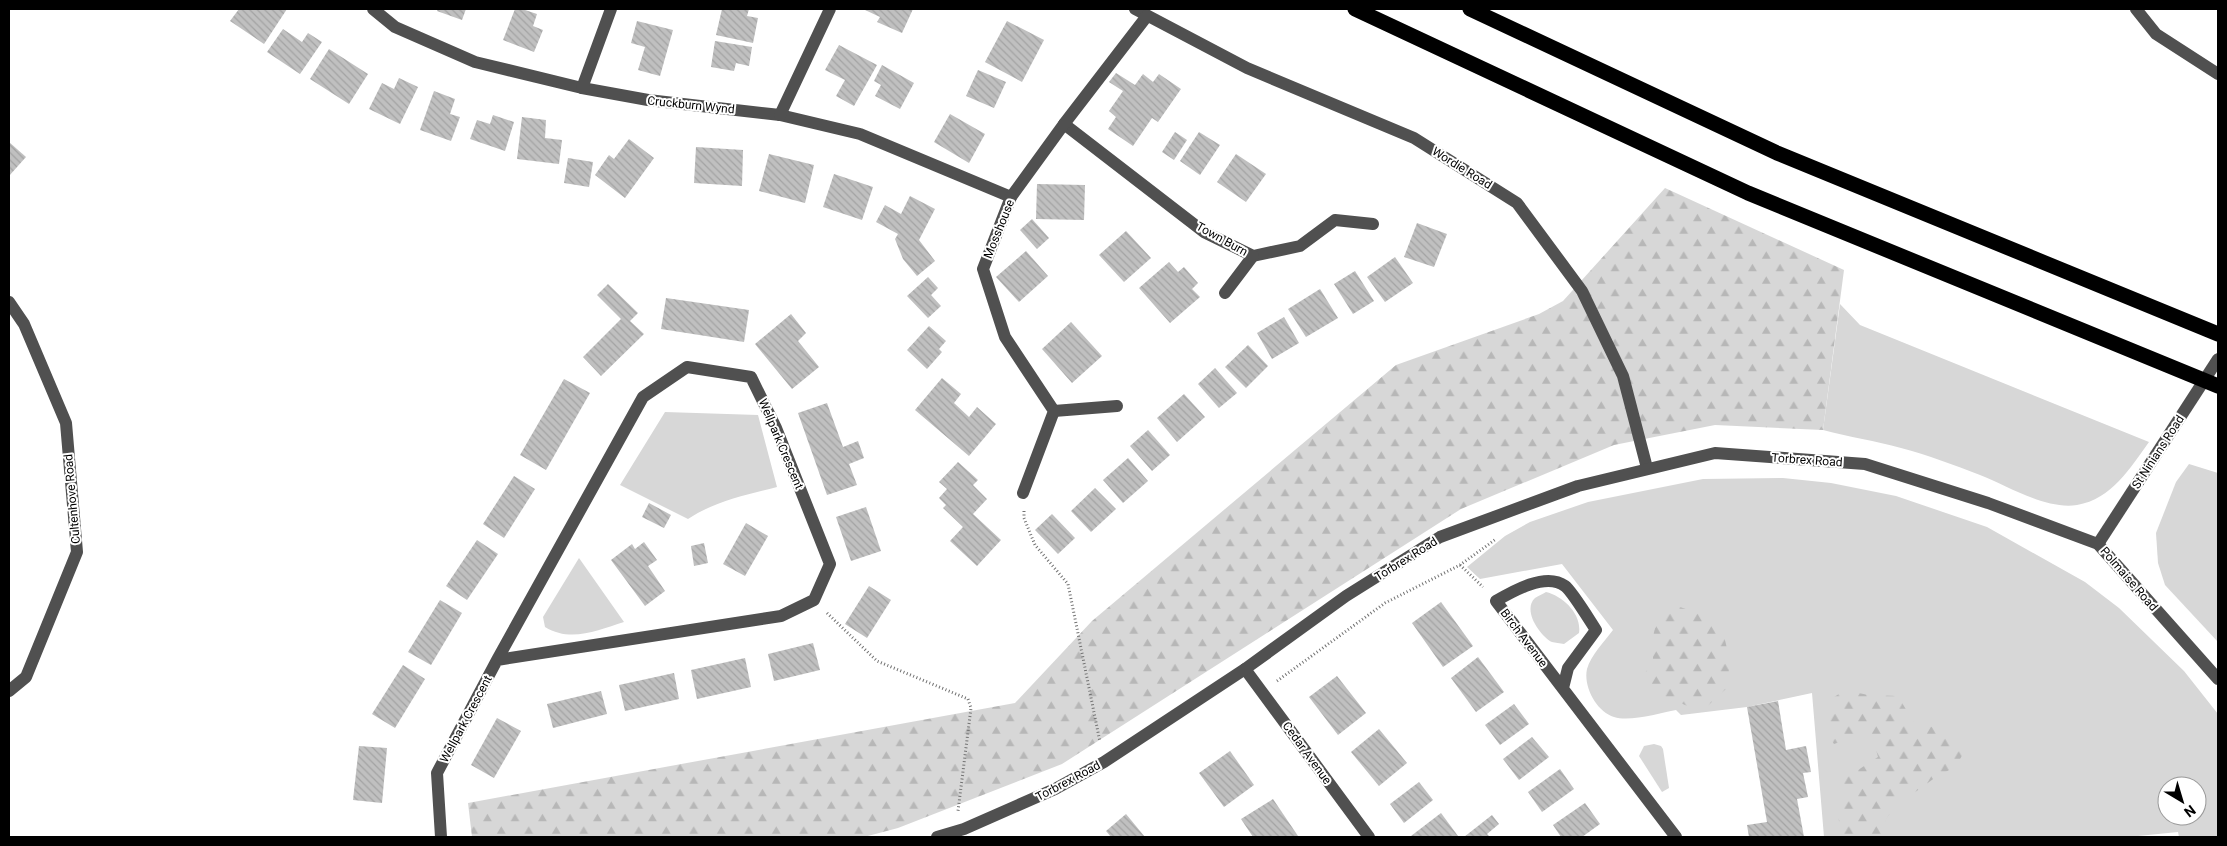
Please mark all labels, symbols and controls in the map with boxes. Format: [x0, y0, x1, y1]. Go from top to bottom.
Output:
street label: Cruckburn Wynd [647, 93, 735, 117]
street label: Wordie Road [1430, 144, 1494, 192]
street label: Mosshouse [981, 197, 1017, 261]
street label: Town Burn [1194, 219, 1250, 259]
street label: Wellpark Crescent [756, 397, 806, 491]
street label: St Ninians Road [2129, 413, 2187, 491]
street label: Torbrex Road [1771, 451, 1843, 469]
street label: Cultenhove Road [61, 453, 83, 545]
street label: Torbrex Road [1372, 534, 1440, 584]
street label: Polmaise Road [2097, 544, 2161, 614]
street label: Birch Avenue [1498, 606, 1550, 670]
street label: Wellpark Crescent [437, 673, 495, 765]
street label: Cedar Avenue [1280, 719, 1334, 787]
street label: Torbrex Road [1033, 758, 1103, 804]
north arrow [2157, 776, 2207, 826]
text: N [2181, 802, 2199, 821]

